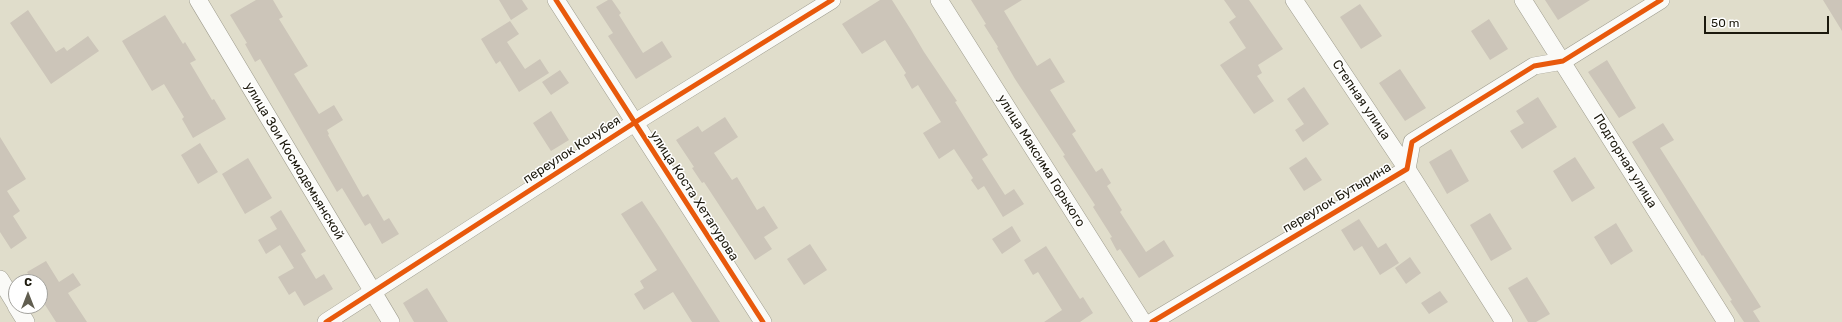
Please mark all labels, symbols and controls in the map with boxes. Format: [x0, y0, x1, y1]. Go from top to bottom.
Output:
scale bar [1706, 8, 1831, 34]
text: 50 m [1711, 16, 1739, 30]
street label: Степная улица [1329, 57, 1393, 143]
street label: улица Зои Космодемьянской [241, 80, 347, 242]
street label: улица Максима Горького [994, 92, 1088, 230]
street label: Подгорная улица [1590, 111, 1660, 211]
street label: переулок Кочубея [520, 113, 624, 187]
street label: улица Коста Хетагурова [646, 128, 742, 264]
street label: переулок Бутырина [1280, 159, 1394, 237]
north arrow [8, 274, 48, 314]
text: С [24, 276, 32, 289]

